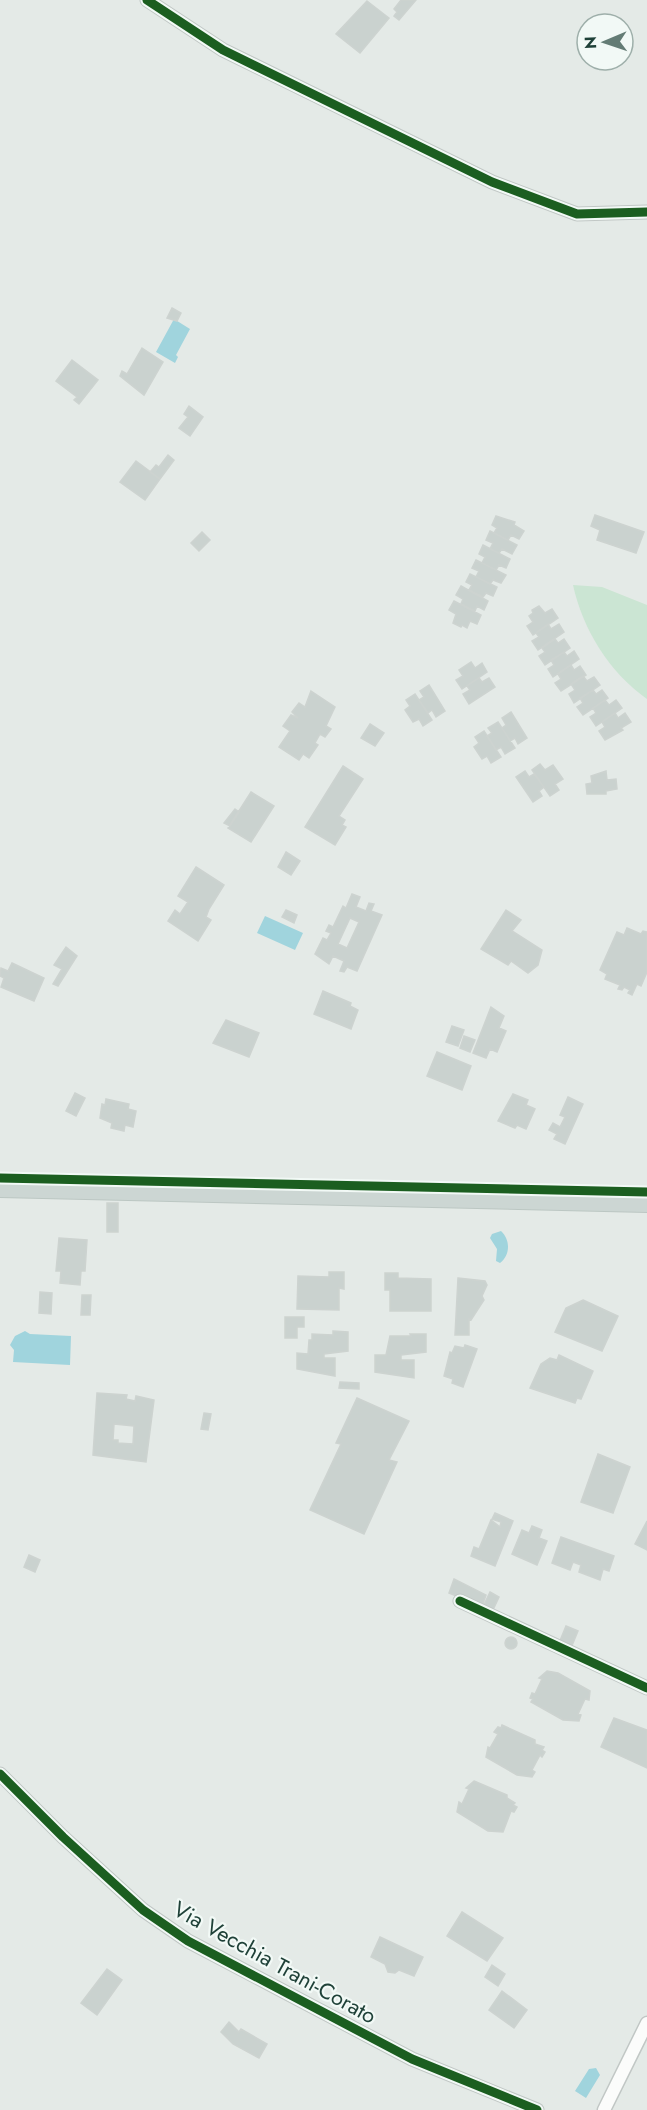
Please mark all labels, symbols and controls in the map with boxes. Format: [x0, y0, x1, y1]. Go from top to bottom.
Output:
north arrow [575, 12, 635, 72]
text: N [579, 36, 602, 49]
street label: Via Vecchia Trani-Corato [168, 1893, 382, 2031]

